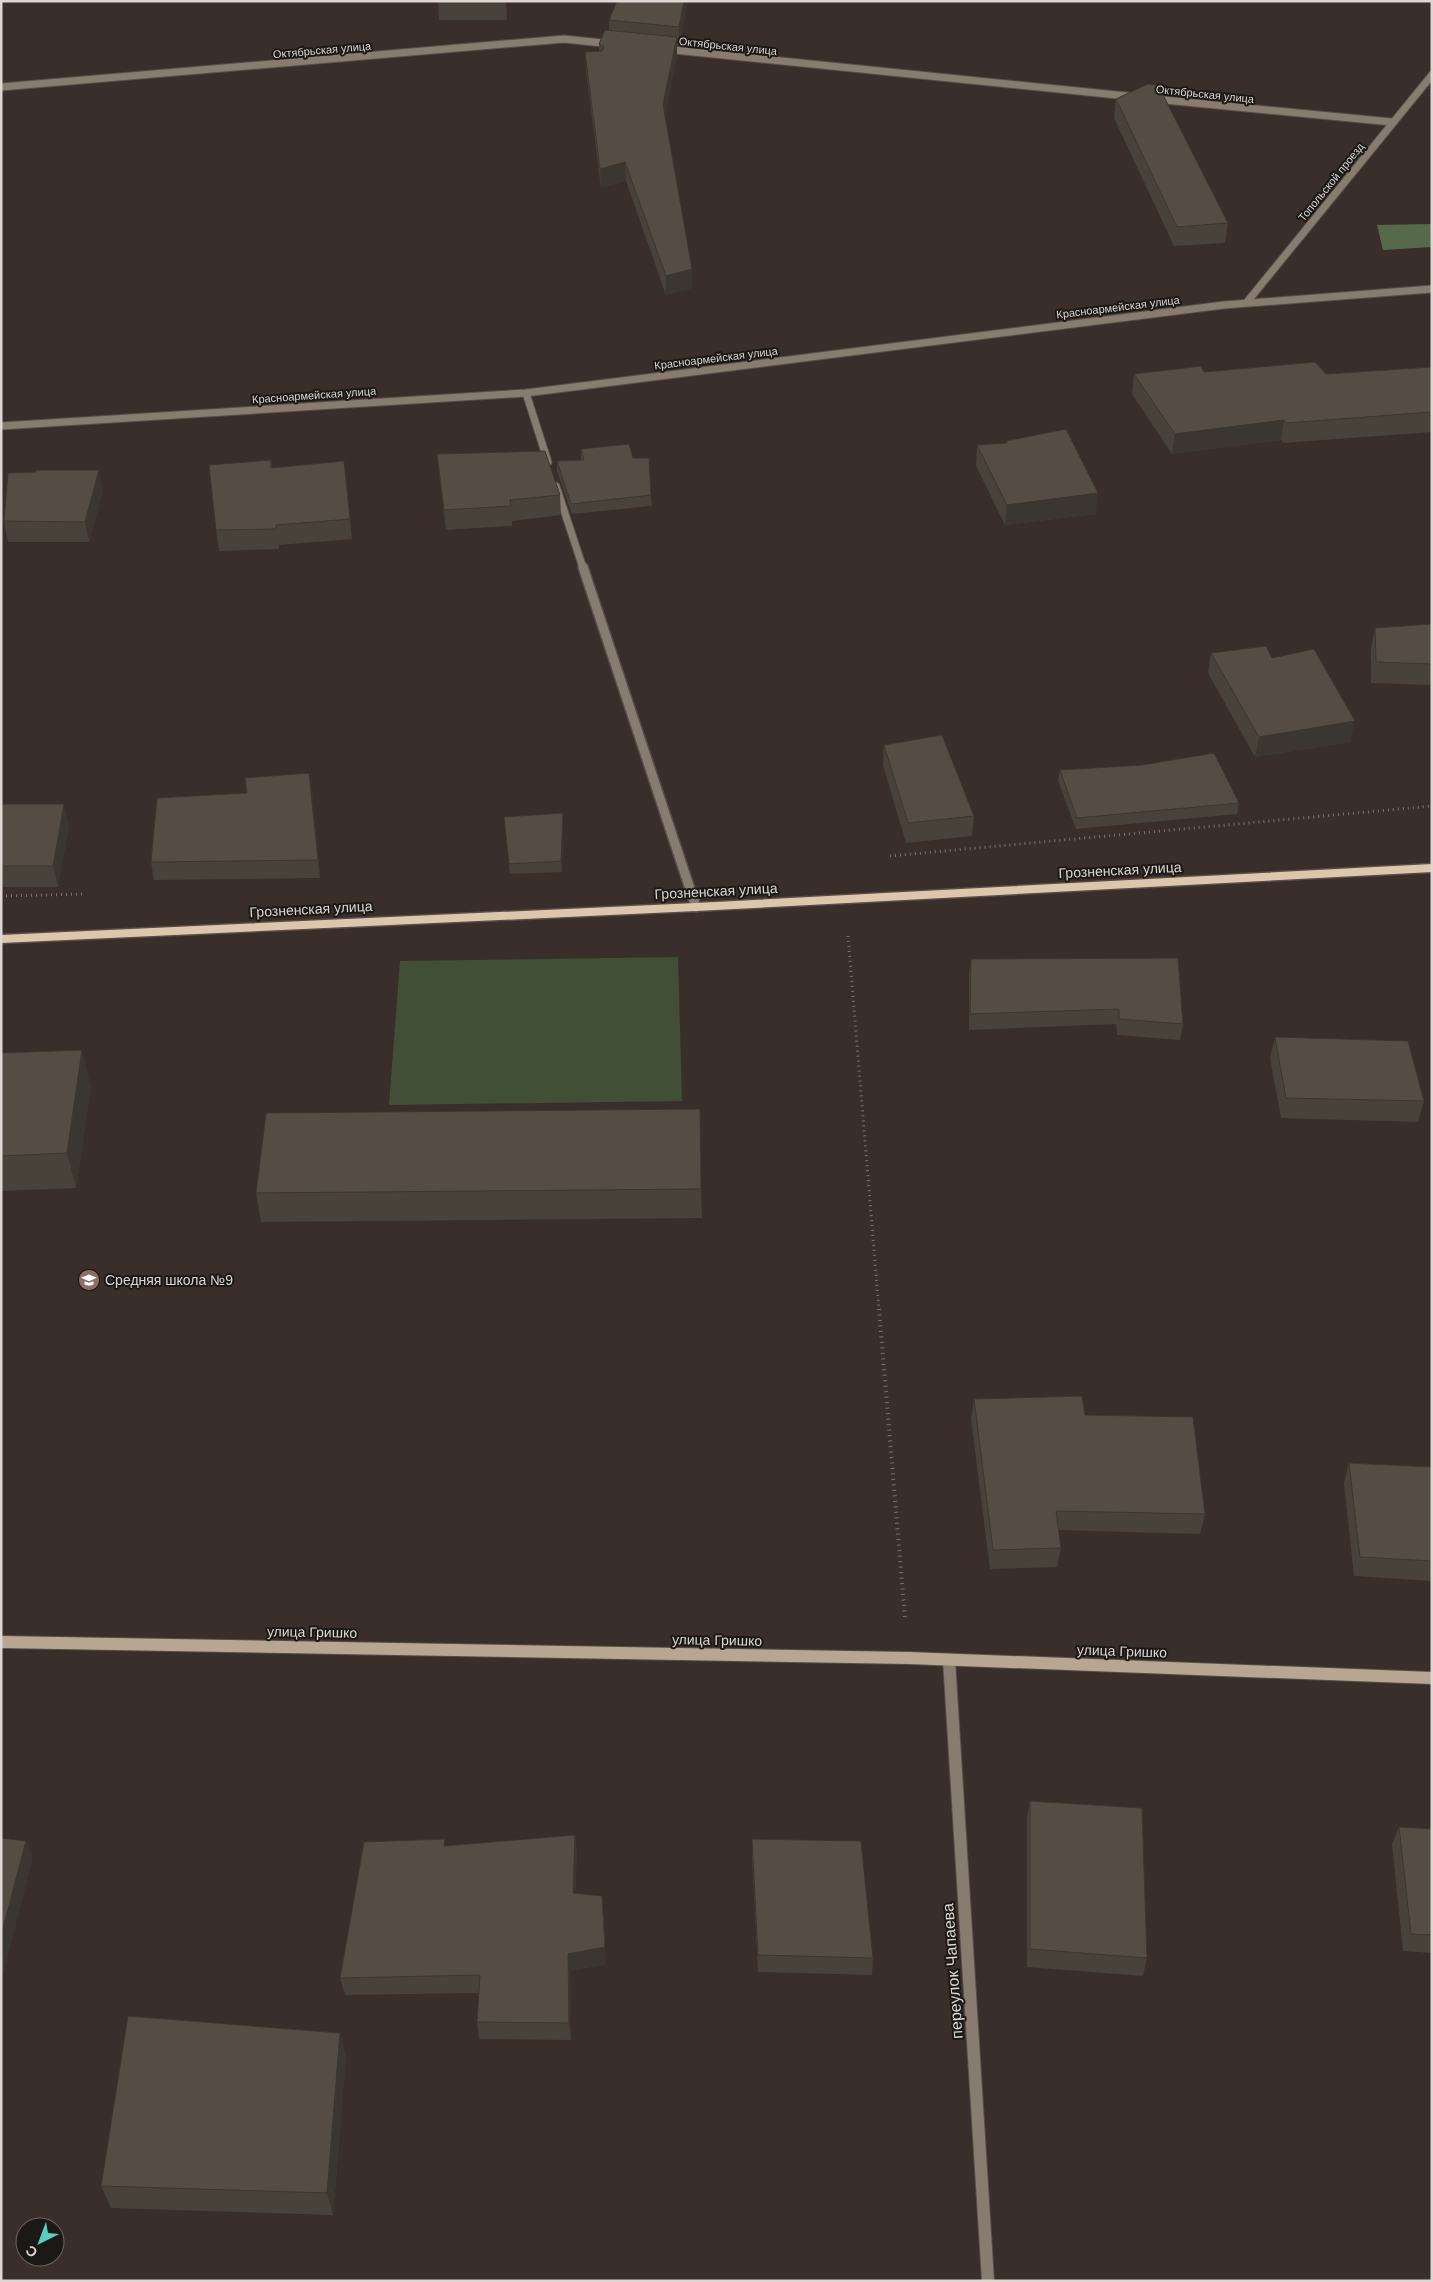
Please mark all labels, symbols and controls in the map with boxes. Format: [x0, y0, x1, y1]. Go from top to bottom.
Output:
street label: Октябрьская улица [678, 35, 779, 57]
street label: Октябрьская улица [272, 40, 372, 60]
street label: Октябрьская улица [1155, 83, 1256, 105]
street label: Топольской проезд [1296, 140, 1367, 223]
street label: Красноармейская улица [1056, 293, 1181, 321]
street label: Красноармейская улица [654, 344, 779, 372]
street label: Красноармейская улица [252, 385, 377, 405]
street label: Грозненская улица [1058, 859, 1182, 881]
street label: Грозненская улица [654, 880, 778, 902]
street label: Грозненская улица [249, 898, 373, 920]
school or university icon: Средняя школа №9 [77, 1268, 101, 1292]
place label: Средняя школа №9 [105, 1272, 233, 1288]
street label: улица Гришко [267, 1623, 357, 1641]
street label: улица Гришко [672, 1631, 762, 1649]
street label: улица Гришко [1077, 1641, 1168, 1661]
street label: переулок Чапаева [939, 1902, 966, 2039]
north arrow [15, 2217, 65, 2267]
text: С [22, 2242, 40, 2261]

